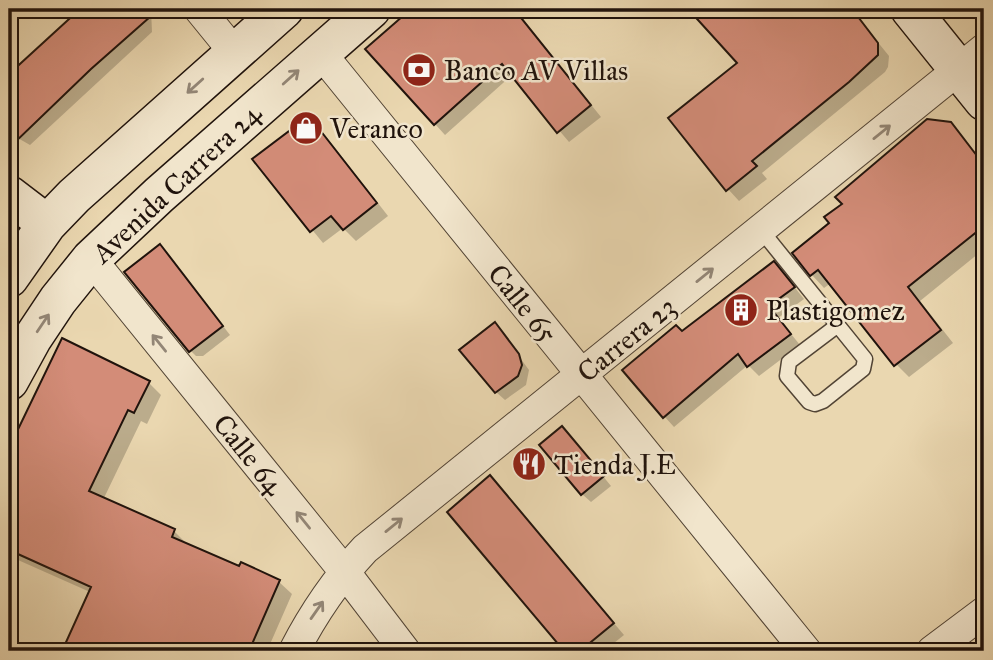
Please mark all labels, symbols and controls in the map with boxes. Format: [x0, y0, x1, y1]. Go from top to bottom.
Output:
bank icon: Banco AV Villas [400, 51, 438, 89]
place label: Banco AV Villas [444, 53, 628, 88]
one-way arrow [282, 69, 300, 85]
one-way arrow [187, 78, 205, 94]
street label: Avenida Carrera 24 [84, 95, 269, 271]
shop icon: Veranco [287, 109, 325, 147]
place label: Veranco [329, 111, 423, 146]
one-way arrow [872, 124, 890, 140]
street label: Calle 65 [480, 257, 565, 350]
one-way arrow [695, 267, 713, 283]
street label: Carrera 23 [570, 289, 683, 390]
building icon: Plastigomez [722, 291, 760, 329]
place label: Plastigomez [766, 293, 905, 328]
one-way arrow [36, 313, 50, 333]
one-way arrow [152, 335, 167, 353]
street label: Calle 64 [206, 407, 293, 503]
restaurant icon: Tienda J.E [510, 445, 548, 483]
place label: Tienda J.E [554, 447, 676, 482]
one-way arrow [295, 512, 310, 530]
one-way arrow [385, 518, 403, 533]
one-way arrow [310, 601, 324, 620]

